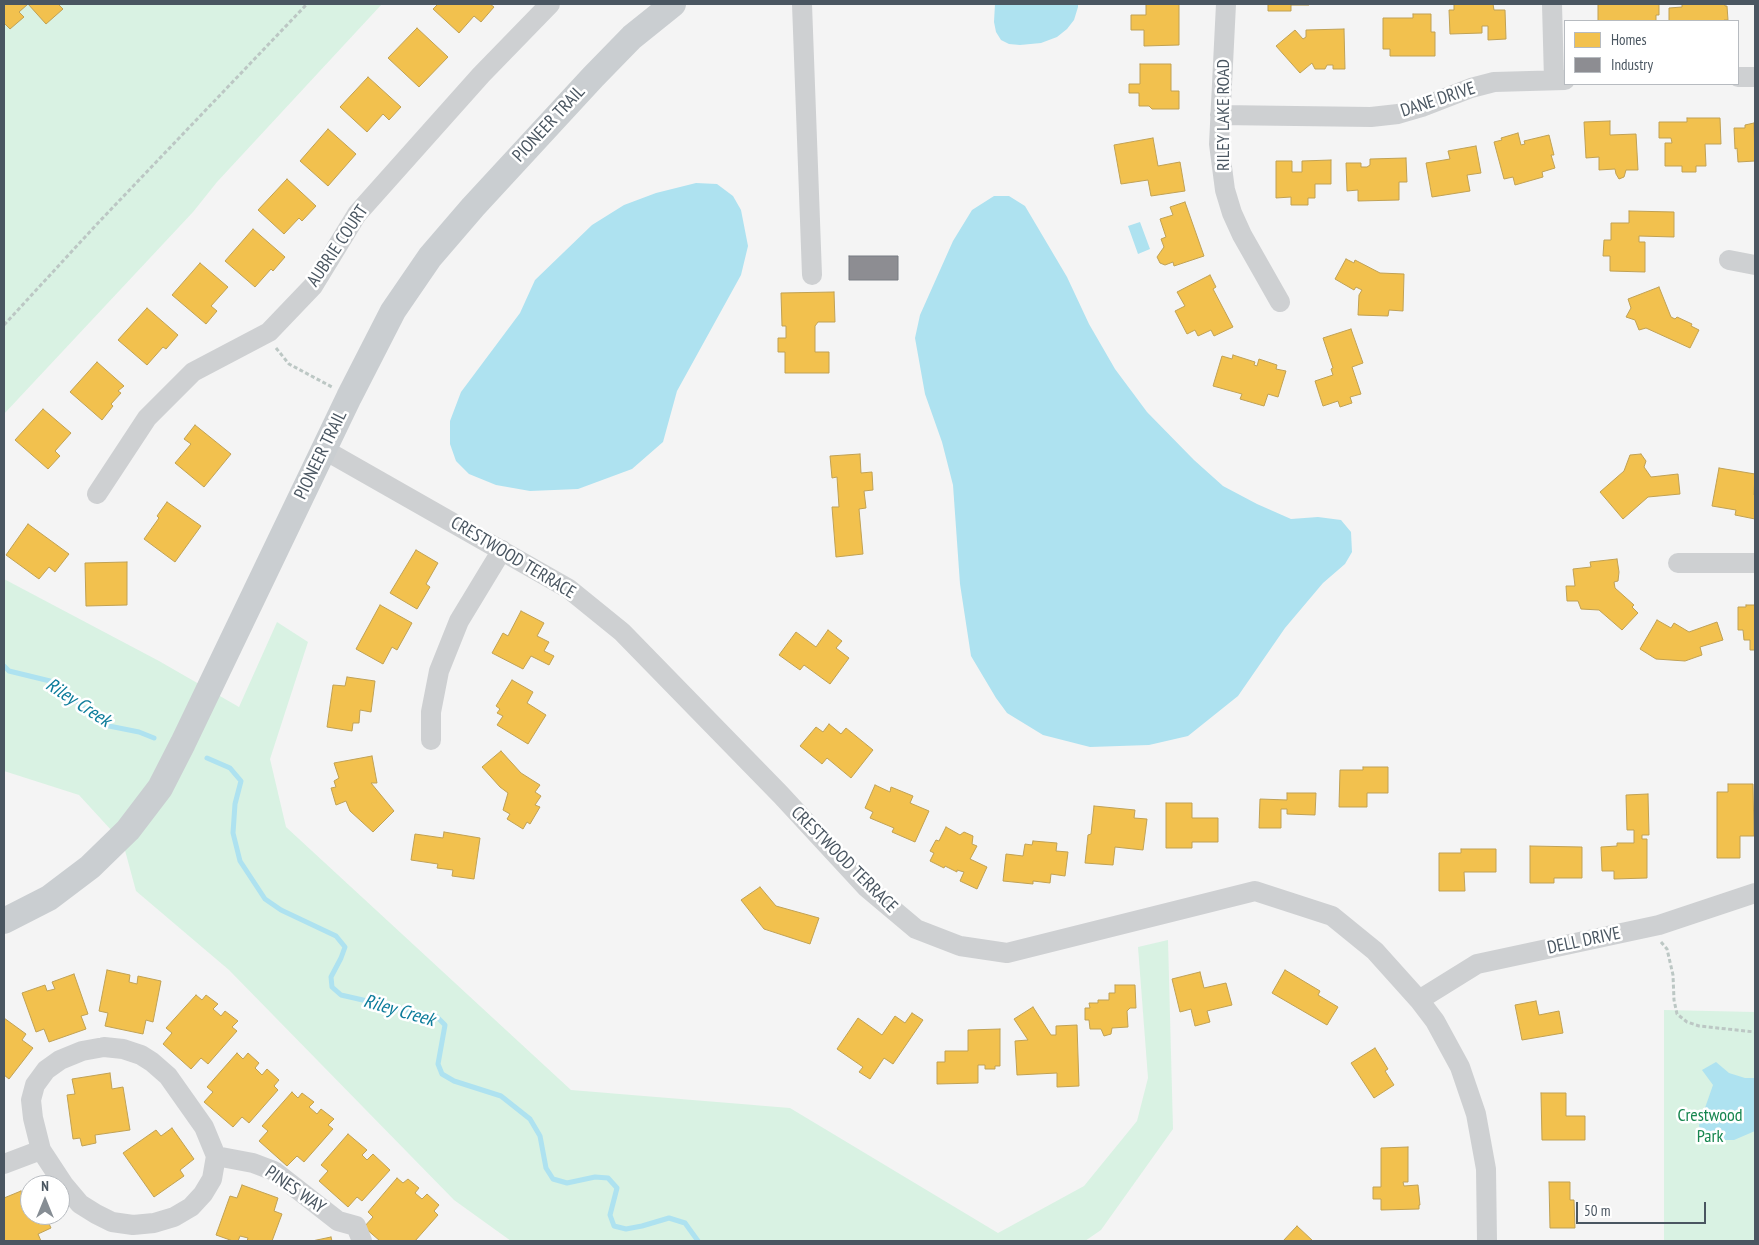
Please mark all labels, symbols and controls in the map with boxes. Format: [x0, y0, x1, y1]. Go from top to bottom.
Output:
legend [1564, 20, 1739, 85]
text: Homes [1611, 30, 1647, 49]
text: Industry [1611, 55, 1653, 74]
street label: RILEY LAKE ROAD [1213, 59, 1235, 171]
street label: DANE DRIVE [1398, 78, 1478, 122]
street label: PIONEER TRAIL [508, 81, 590, 167]
street label: AUBRIE COURT [303, 201, 373, 291]
street label: PIONEER TRAIL [290, 407, 352, 503]
street label: CRESTWOOD TERRACE [447, 512, 579, 604]
water label: Riley Creek [41, 674, 115, 732]
street label: CRESTWOOD TERRACE [786, 802, 902, 918]
street label: DELL DRIVE [1545, 923, 1623, 959]
water label: Riley Creek [361, 990, 437, 1032]
park label: Crestwood Park [1677, 1105, 1743, 1148]
street label: PINES WAY [261, 1161, 329, 1219]
north arrow [20, 1175, 70, 1225]
text: N [41, 1177, 49, 1195]
scale bar [1579, 1192, 1709, 1224]
text: 50 m [1584, 1201, 1610, 1220]

